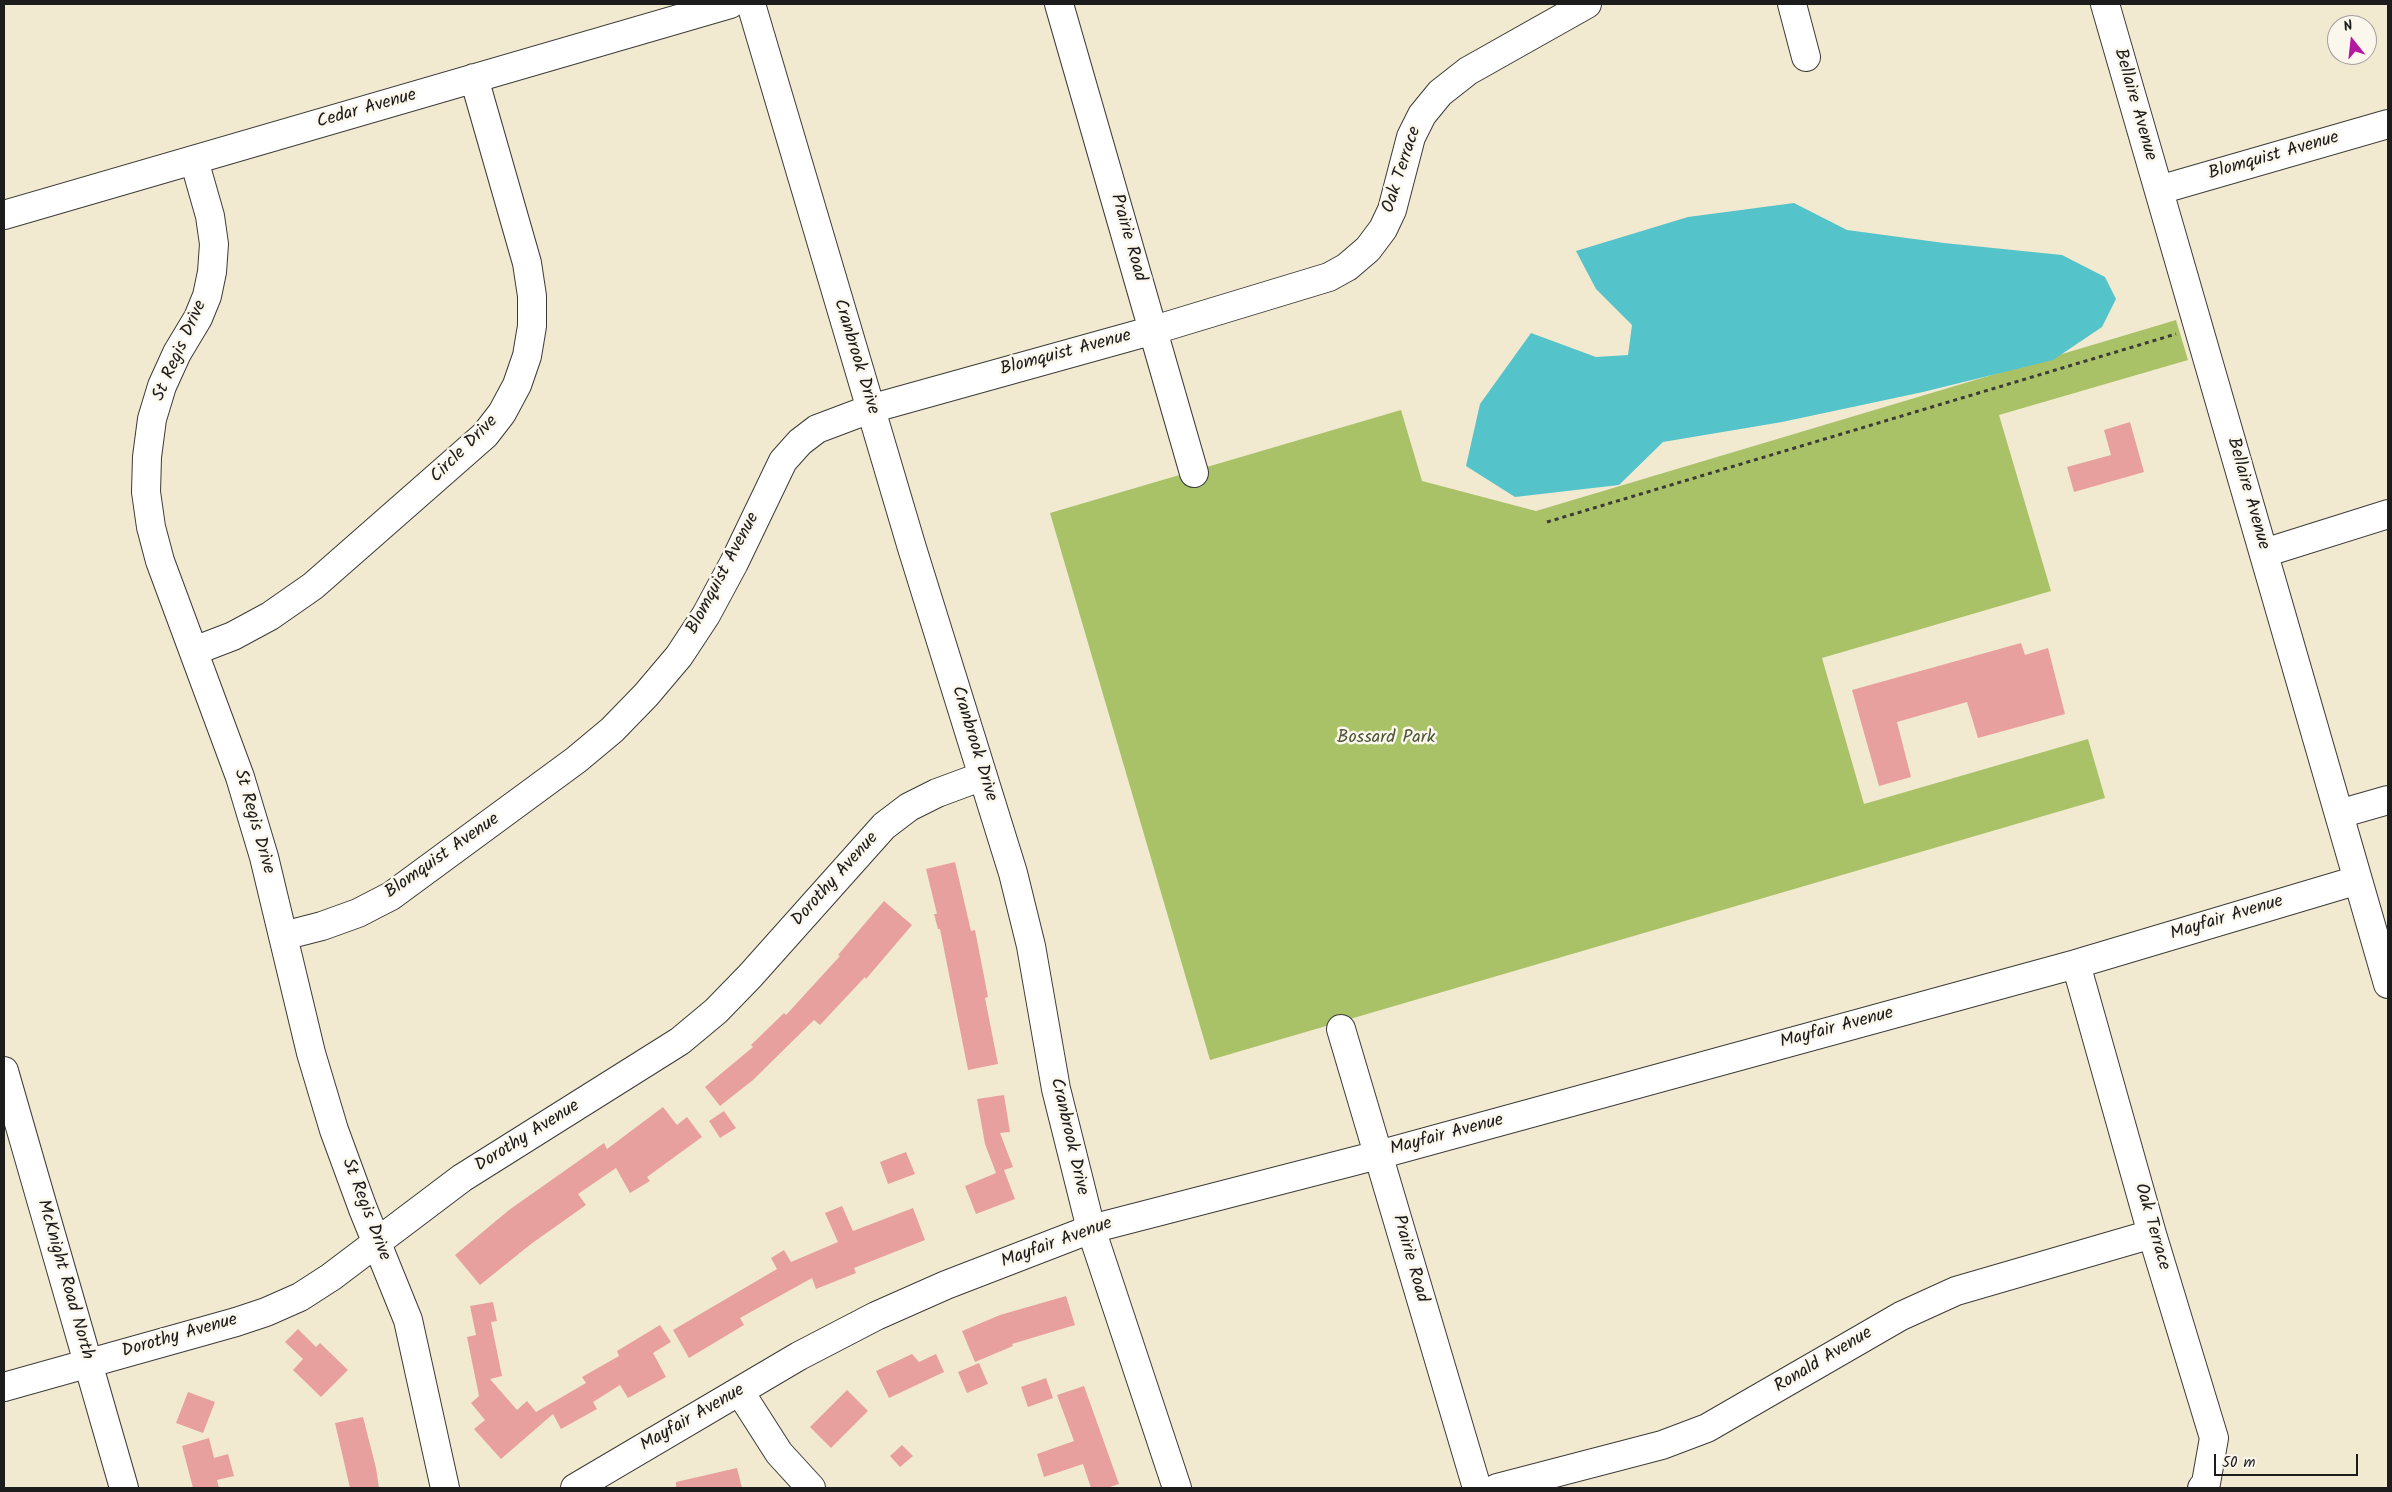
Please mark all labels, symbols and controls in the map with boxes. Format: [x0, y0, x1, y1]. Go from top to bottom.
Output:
north arrow [2327, 15, 2377, 65]
text: N [2341, 15, 2355, 38]
street label: Bellaire Avenue [2108, 47, 2160, 163]
street label: Cedar Avenue [315, 85, 419, 135]
street label: Oak Terrace [1379, 124, 1427, 216]
street label: Blomquist Avenue [2206, 128, 2342, 186]
street label: Prairie Road [1104, 192, 1150, 284]
street label: St Regis Drive [149, 297, 213, 405]
street label: Cranbrook Drive [827, 297, 883, 417]
street label: Blomquist Avenue [998, 326, 1134, 382]
street label: Circle Drive [427, 412, 503, 488]
street label: Bellaire Avenue [2221, 436, 2273, 552]
street label: Blomquist Avenue [683, 509, 765, 639]
street label: Cranbrook Drive [945, 684, 1001, 804]
park label: Bossard Park [1337, 728, 1435, 750]
street label: St Regis Drive [228, 767, 278, 877]
street label: Blomquist Avenue [382, 810, 504, 904]
street label: Dorothy Avenue [788, 829, 884, 931]
street label: Mayfair Avenue [2168, 892, 2286, 946]
street label: Mayfair Avenue [1778, 1003, 1896, 1055]
street label: Cranbrook Drive [1044, 1076, 1092, 1198]
street label: Dorothy Avenue [472, 1096, 584, 1178]
street label: Mayfair Avenue [1388, 1110, 1506, 1162]
street label: St Regis Drive [336, 1156, 394, 1264]
street label: Oak Terrace [2128, 1181, 2174, 1273]
street label: McKnight Road North [31, 1198, 97, 1362]
street label: Prairie Road [1386, 1213, 1432, 1305]
street label: Mayfair Avenue [998, 1214, 1116, 1274]
street label: Dorothy Avenue [120, 1310, 240, 1364]
street label: Ronald Avenue [1771, 1323, 1877, 1399]
street label: Mayfair Avenue [637, 1380, 749, 1458]
scale bar [2217, 1444, 2361, 1476]
text: 50 m [2222, 1451, 2256, 1475]

